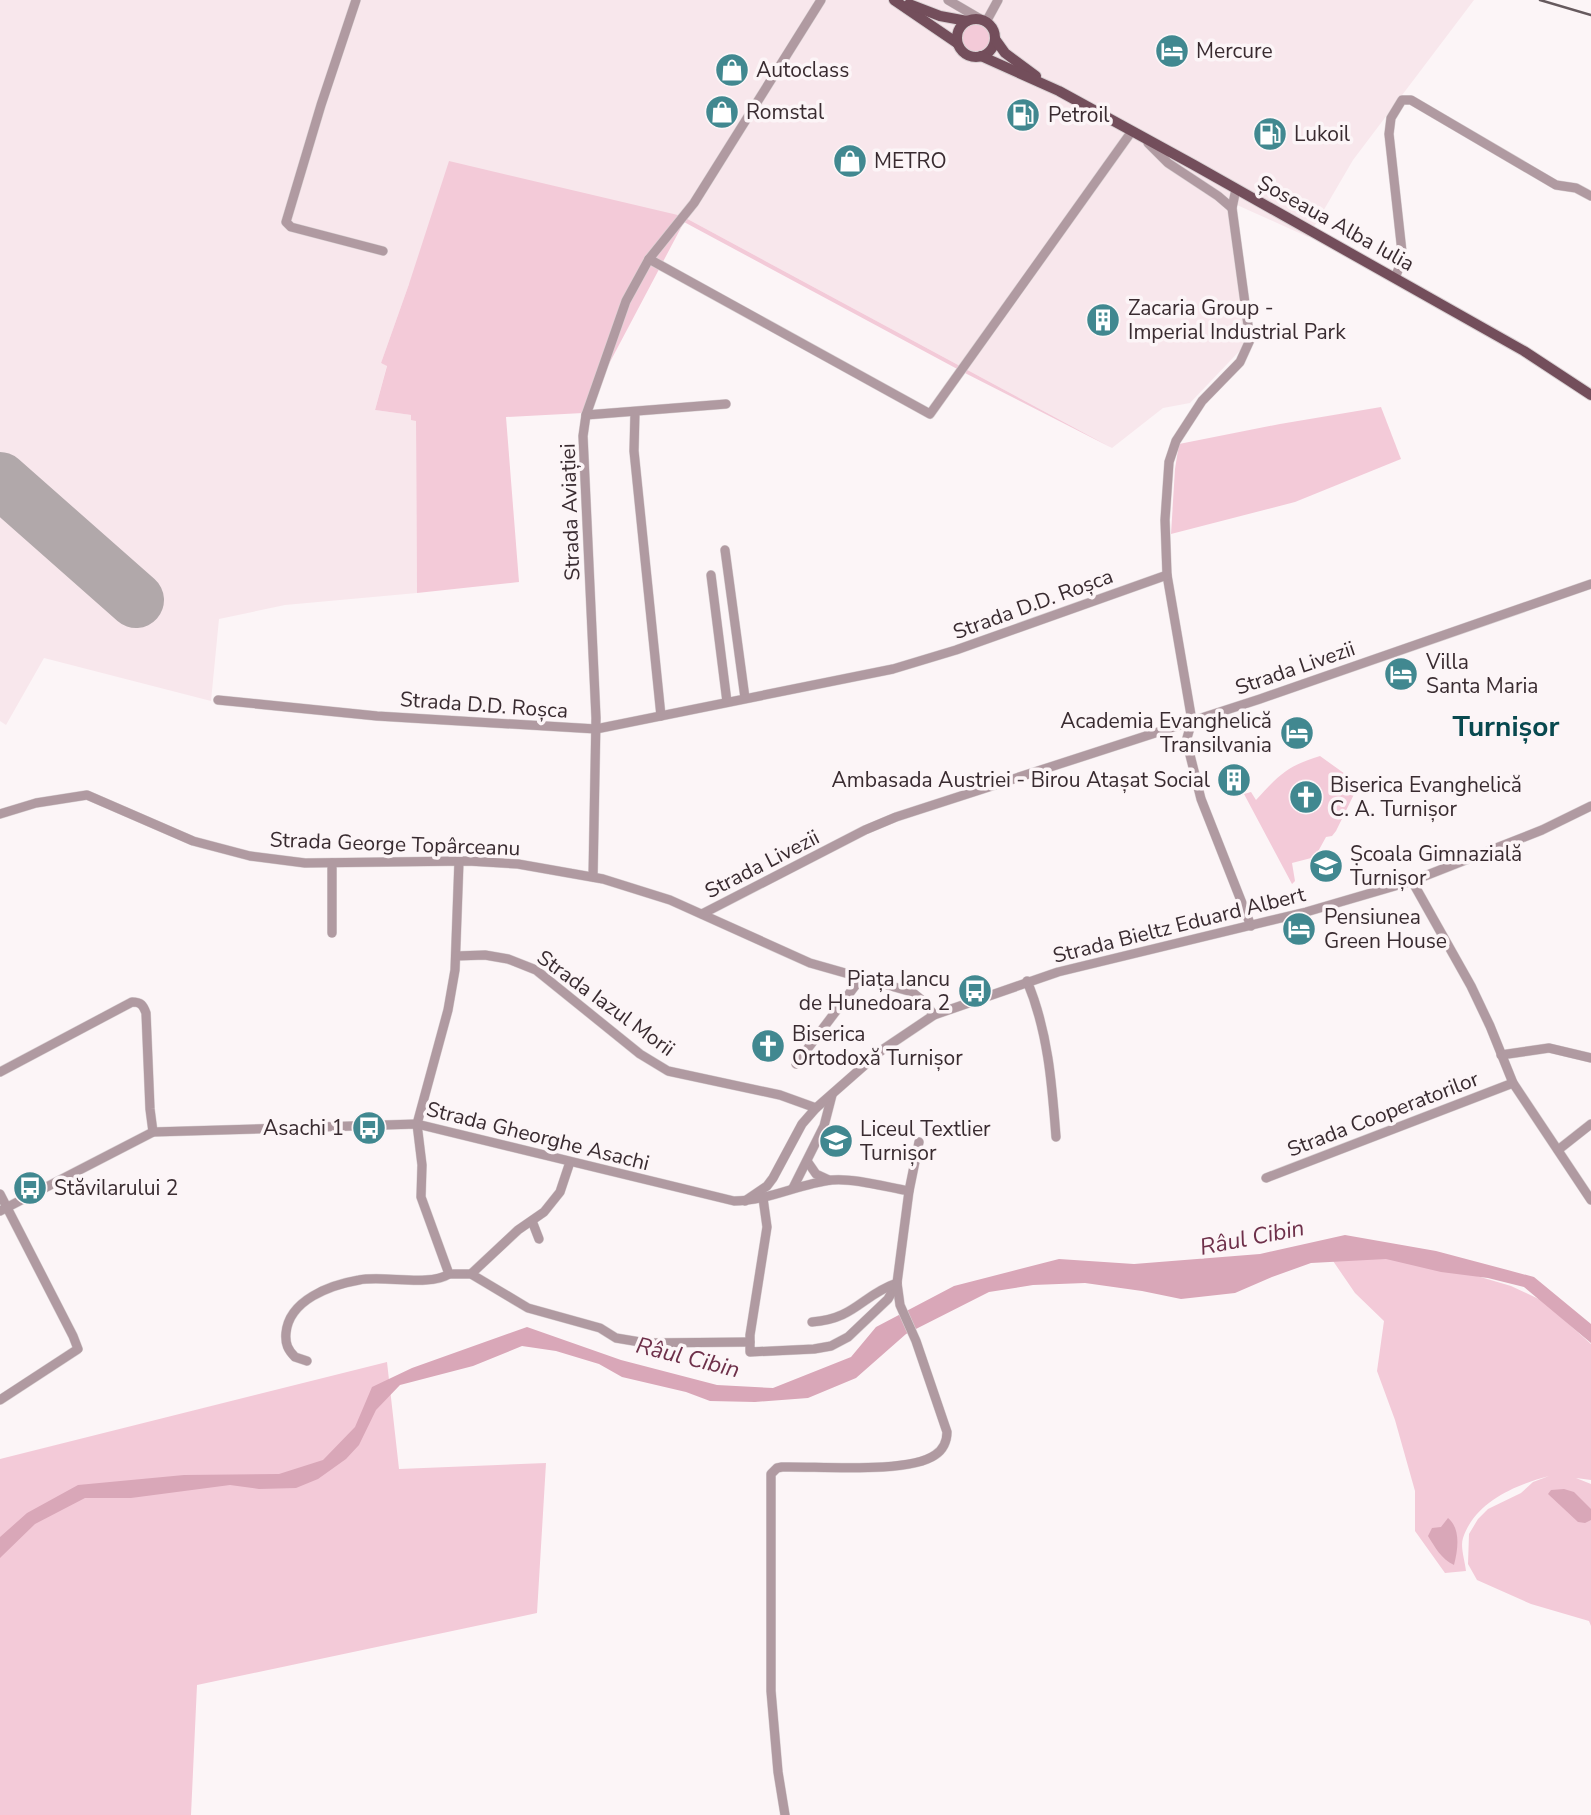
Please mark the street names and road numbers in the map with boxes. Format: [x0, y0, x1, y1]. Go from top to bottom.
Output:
street label: Șoseaua Alba Iulia [1253, 168, 1419, 278]
street label: Strada Aviației [554, 443, 586, 581]
street label: Strada D.D. Roșca [949, 562, 1117, 646]
street label: Strada Livezii [1231, 634, 1359, 702]
street label: Strada D.D. Roșca [399, 685, 569, 725]
street label: Strada Livezii [700, 823, 824, 905]
street label: Strada George Topârceanu [269, 826, 521, 862]
street label: Strada Bieltz Eduard Albert [1050, 880, 1309, 970]
street label: Strada Iazul Morii [531, 943, 681, 1063]
street label: Strada Cooperatorilor [1283, 1064, 1483, 1163]
street label: Strada Gheorghe Asachi [424, 1095, 652, 1177]

